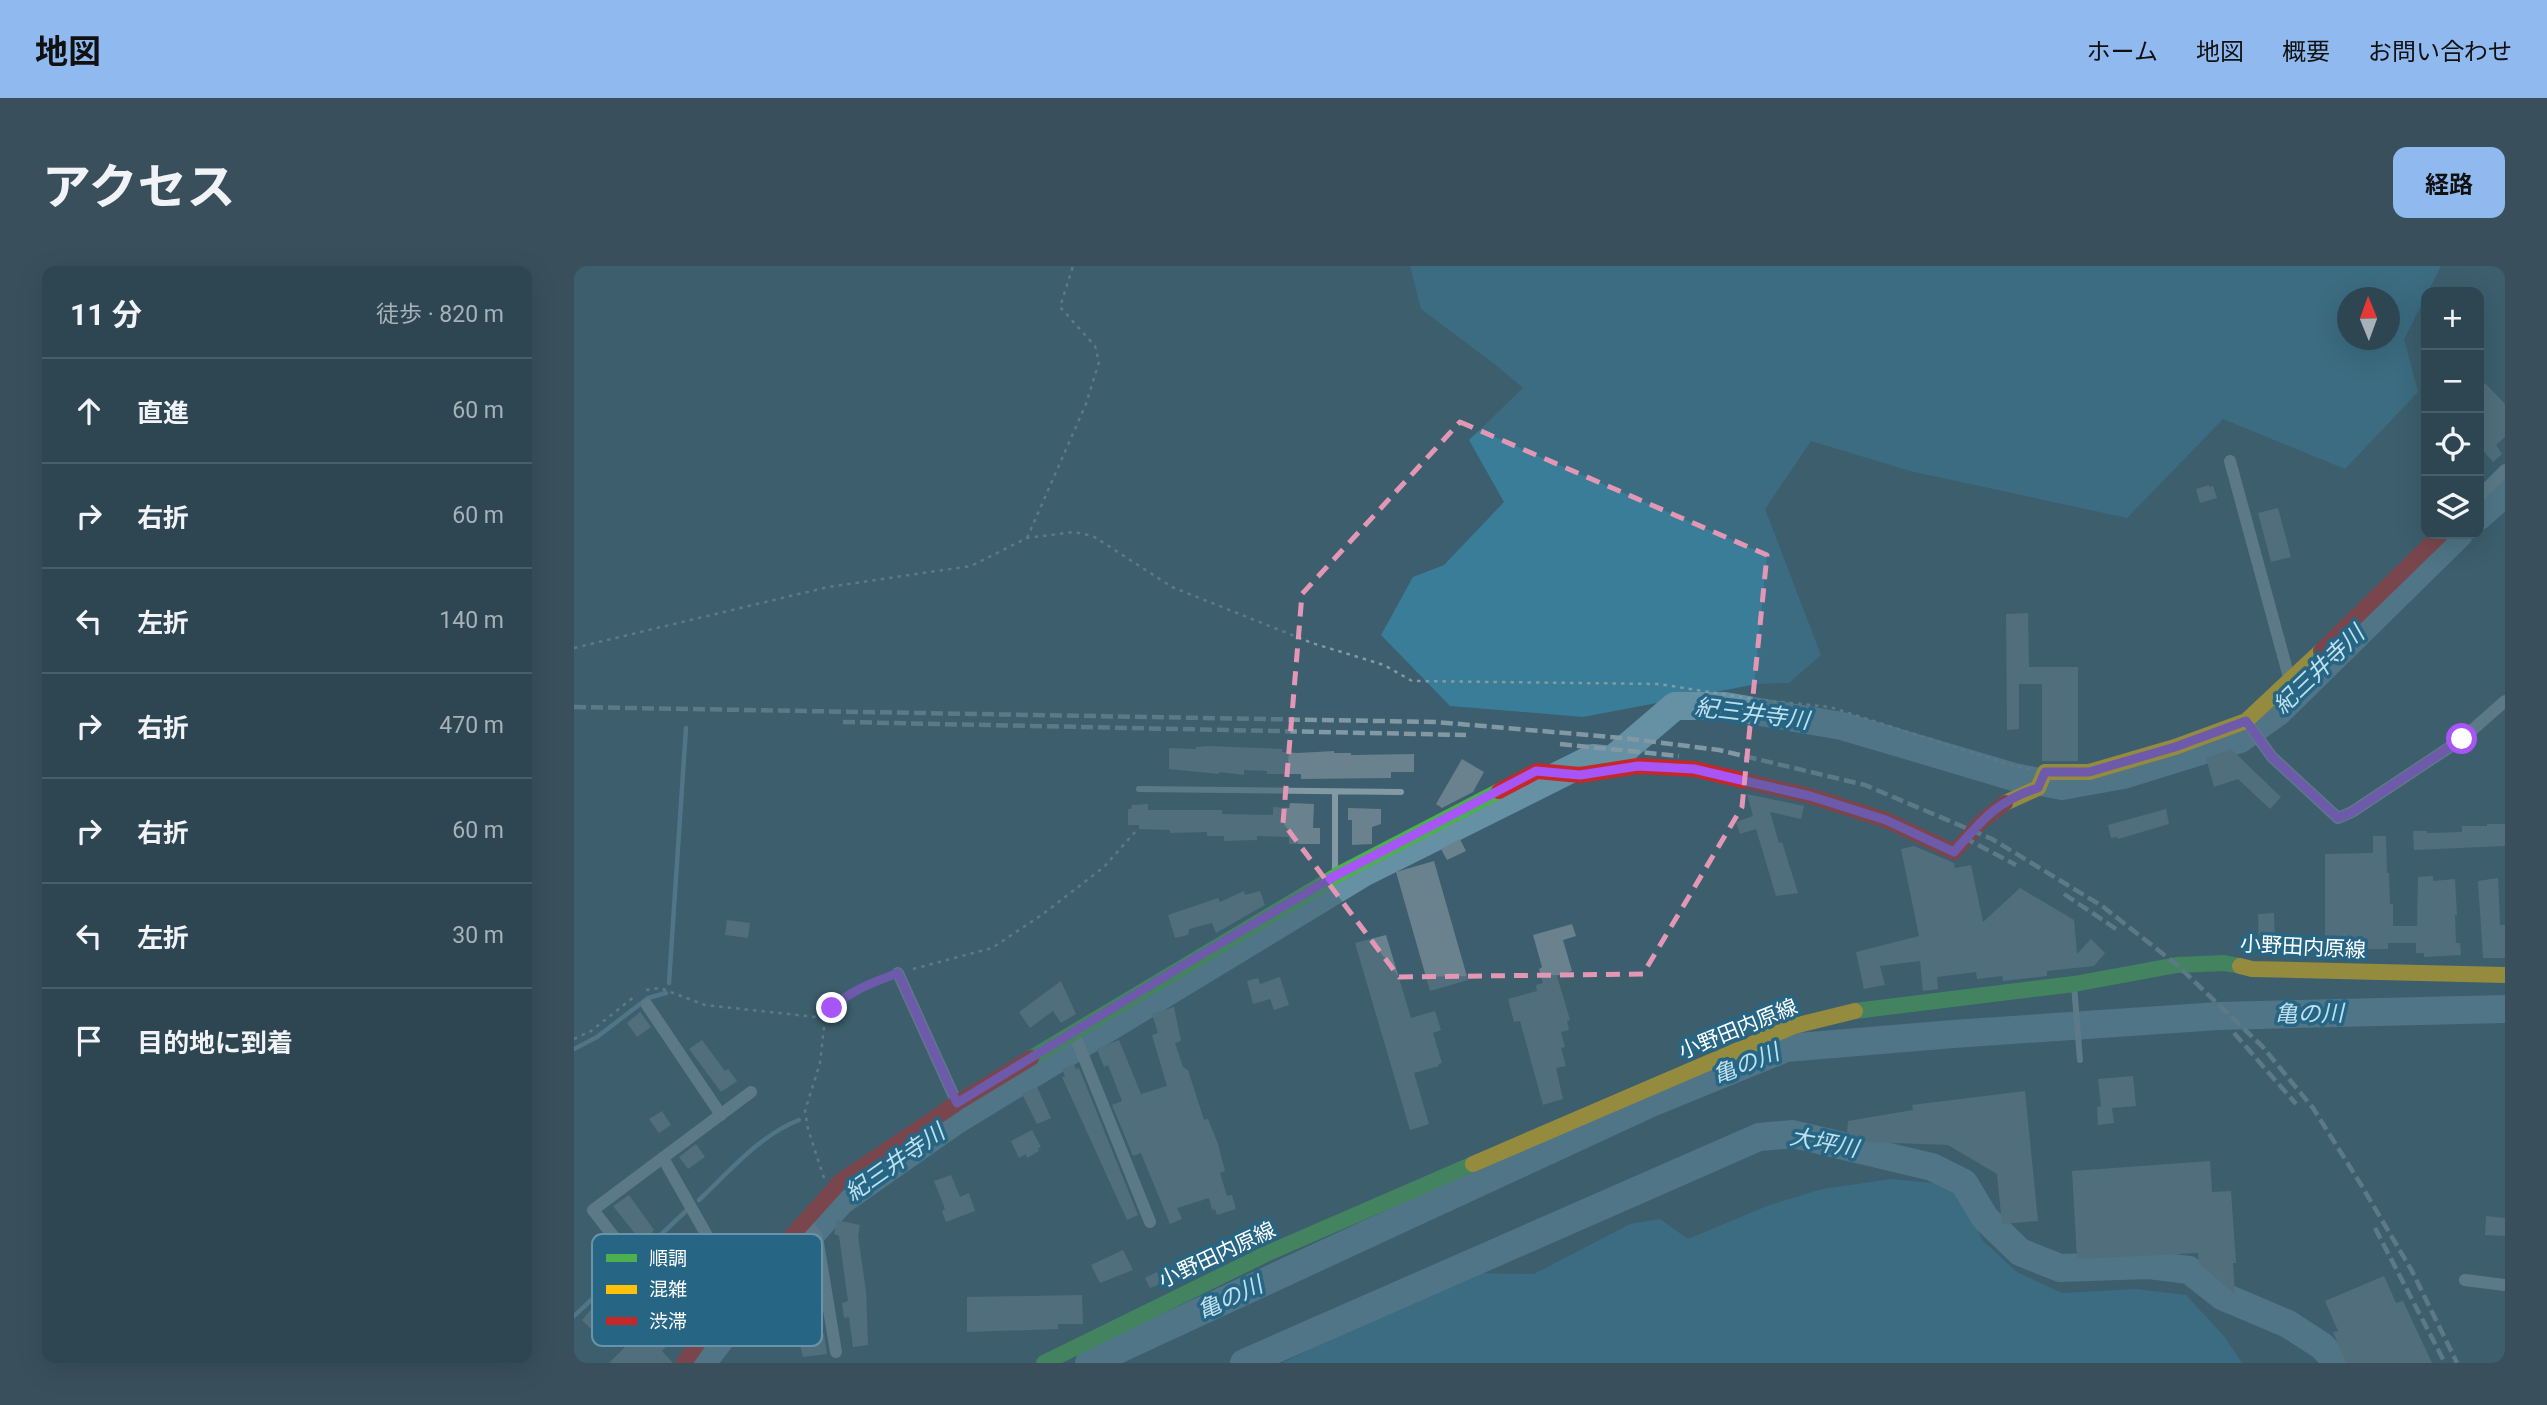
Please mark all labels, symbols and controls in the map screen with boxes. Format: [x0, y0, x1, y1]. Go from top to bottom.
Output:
text: 地図 [35, 32, 101, 71]
text: ホーム [2087, 38, 2158, 66]
text: 地図 [2196, 38, 2244, 66]
text: 概要 [2282, 38, 2330, 66]
text: お問い合わせ [2368, 38, 2512, 66]
button: 経路 [2393, 147, 2505, 218]
text: アクセス [42, 159, 236, 216]
north arrow [2337, 287, 2400, 350]
map controls [2421, 287, 2484, 539]
button: + [2421, 287, 2484, 350]
text: 11 分 [70, 297, 142, 332]
text: 徒歩 · 820 m [376, 301, 504, 328]
button: − [2421, 350, 2484, 413]
icon: ahead [70, 392, 108, 430]
text: 60 m [452, 397, 504, 424]
text: 直進 [137, 398, 189, 428]
button: locate [2421, 413, 2484, 476]
button: layers [2421, 476, 2484, 539]
icon: right [70, 497, 108, 535]
text: 60 m [452, 502, 504, 529]
text: 右折 [137, 503, 189, 533]
icon: left [70, 602, 108, 640]
text: 140 m [439, 607, 504, 634]
text: 左折 [137, 608, 189, 638]
water label: 紀三井寺川 [2268, 618, 2372, 720]
water label: 紀三井寺川 [1693, 694, 1814, 735]
icon: right [70, 707, 108, 745]
text: 470 m [439, 712, 504, 739]
text: 右折 [137, 713, 189, 743]
route start [2446, 723, 2477, 754]
icon: right [70, 812, 108, 850]
text: 60 m [452, 817, 504, 844]
text: 右折 [137, 818, 189, 848]
icon: left [70, 917, 108, 955]
text: 30 m [452, 922, 504, 949]
text: 左折 [137, 923, 189, 953]
street label: 小野田内原線 [2239, 932, 2367, 962]
route end [816, 992, 847, 1023]
street label: 小野田内原線 [1675, 994, 1801, 1064]
water label: 亀の川 [2274, 1000, 2347, 1028]
icon: arrive [70, 1022, 108, 1060]
text: 目的地に到着 [137, 1028, 293, 1058]
water label: 亀の川 [1709, 1037, 1786, 1089]
water label: 紀三井寺川 [840, 1117, 952, 1207]
water label: 大坪川 [1788, 1123, 1863, 1163]
street label: 小野田内原線 [1155, 1217, 1279, 1293]
legend [592, 1234, 822, 1346]
text: 順調 [649, 1247, 687, 1270]
water label: 亀の川 [1193, 1270, 1270, 1325]
text: 混雑 [649, 1278, 687, 1301]
text: 渋滞 [649, 1310, 687, 1333]

